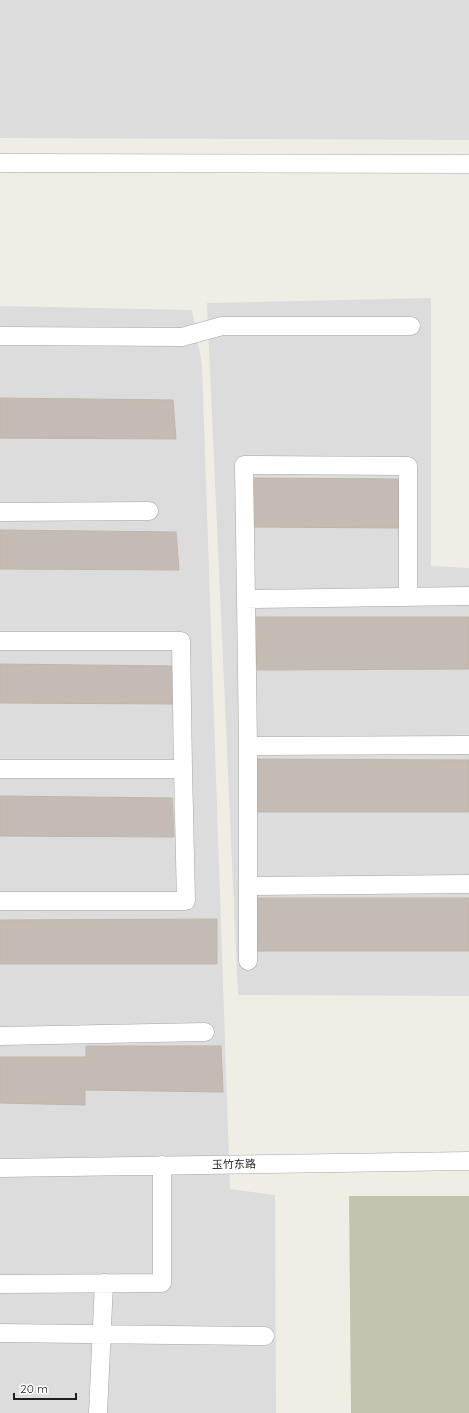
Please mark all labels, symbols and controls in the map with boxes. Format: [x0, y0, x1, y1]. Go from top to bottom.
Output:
street label: 玉竹东路 [212, 1157, 256, 1171]
scale bar [14, 1375, 76, 1401]
text: 20 m [20, 1381, 48, 1396]

